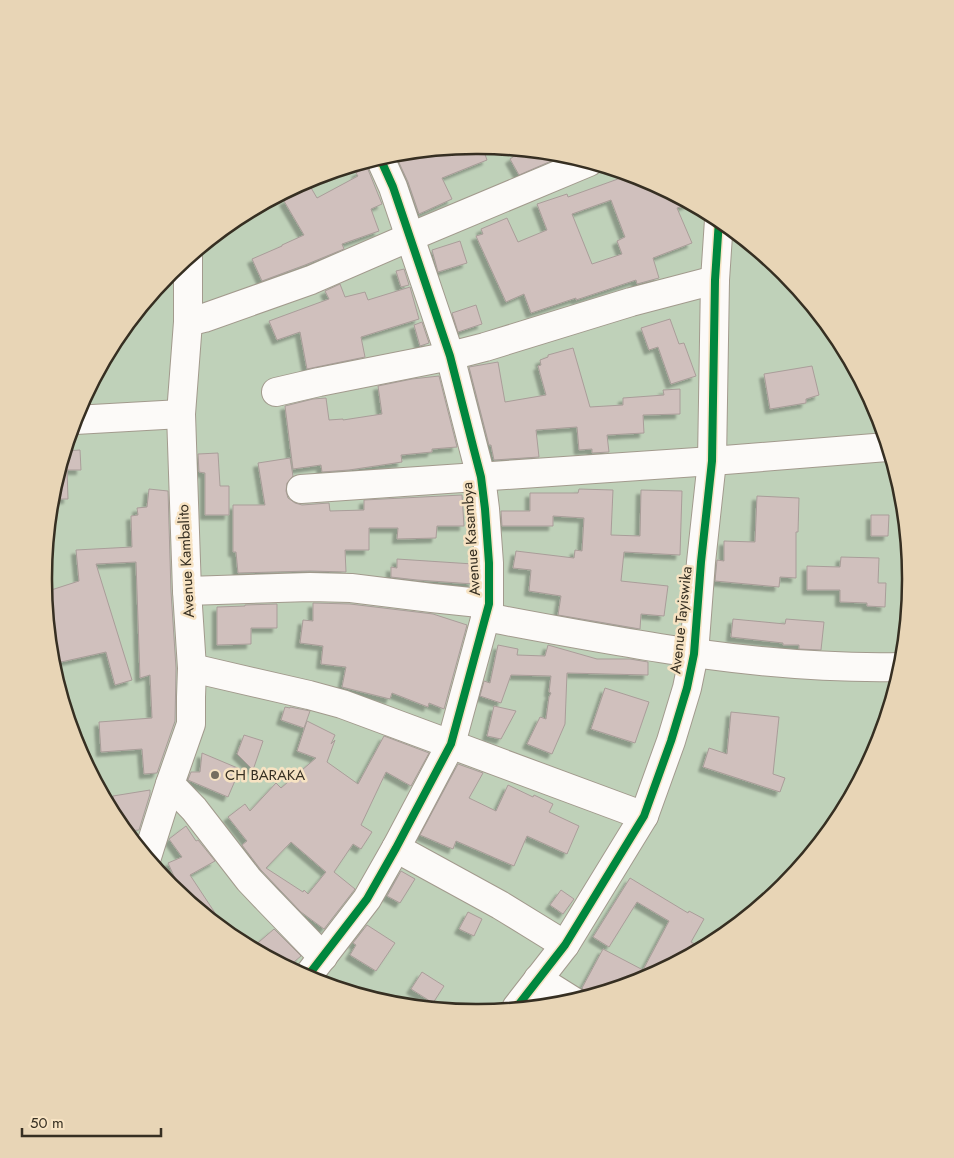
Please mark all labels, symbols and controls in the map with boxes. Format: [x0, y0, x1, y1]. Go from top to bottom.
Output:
street label: Avenue Kasambya [456, 481, 486, 597]
street label: Avenue Kambalito [172, 504, 200, 618]
street label: Avenue Tayiswika [664, 565, 698, 675]
place label: CH BARAKA [225, 764, 305, 786]
marker: CH BARAKA [209, 769, 221, 781]
scale bar [22, 1106, 161, 1138]
text: 50 m [30, 1112, 64, 1134]

